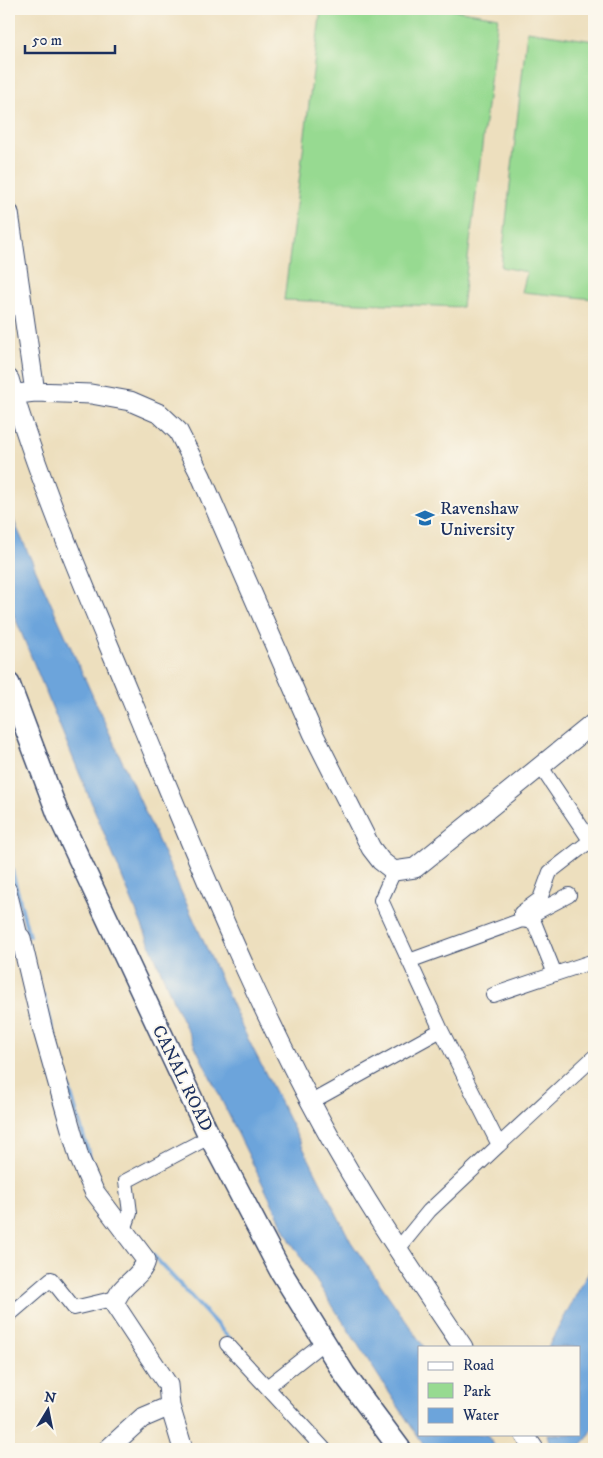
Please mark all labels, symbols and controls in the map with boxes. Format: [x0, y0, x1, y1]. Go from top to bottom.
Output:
scale bar [25, 22, 115, 54]
text: 50 m [32, 31, 62, 50]
place label: Ravenshaw University [440, 498, 519, 541]
school or university icon: Ravenshaw University [414, 507, 436, 529]
street label: CANAL ROAD [147, 1022, 217, 1135]
legend [418, 1346, 580, 1436]
text: Road [463, 1356, 495, 1375]
text: Park [463, 1382, 492, 1401]
north arrow [22, 1386, 72, 1436]
text: N [43, 1388, 58, 1408]
text: Water [462, 1406, 499, 1425]

